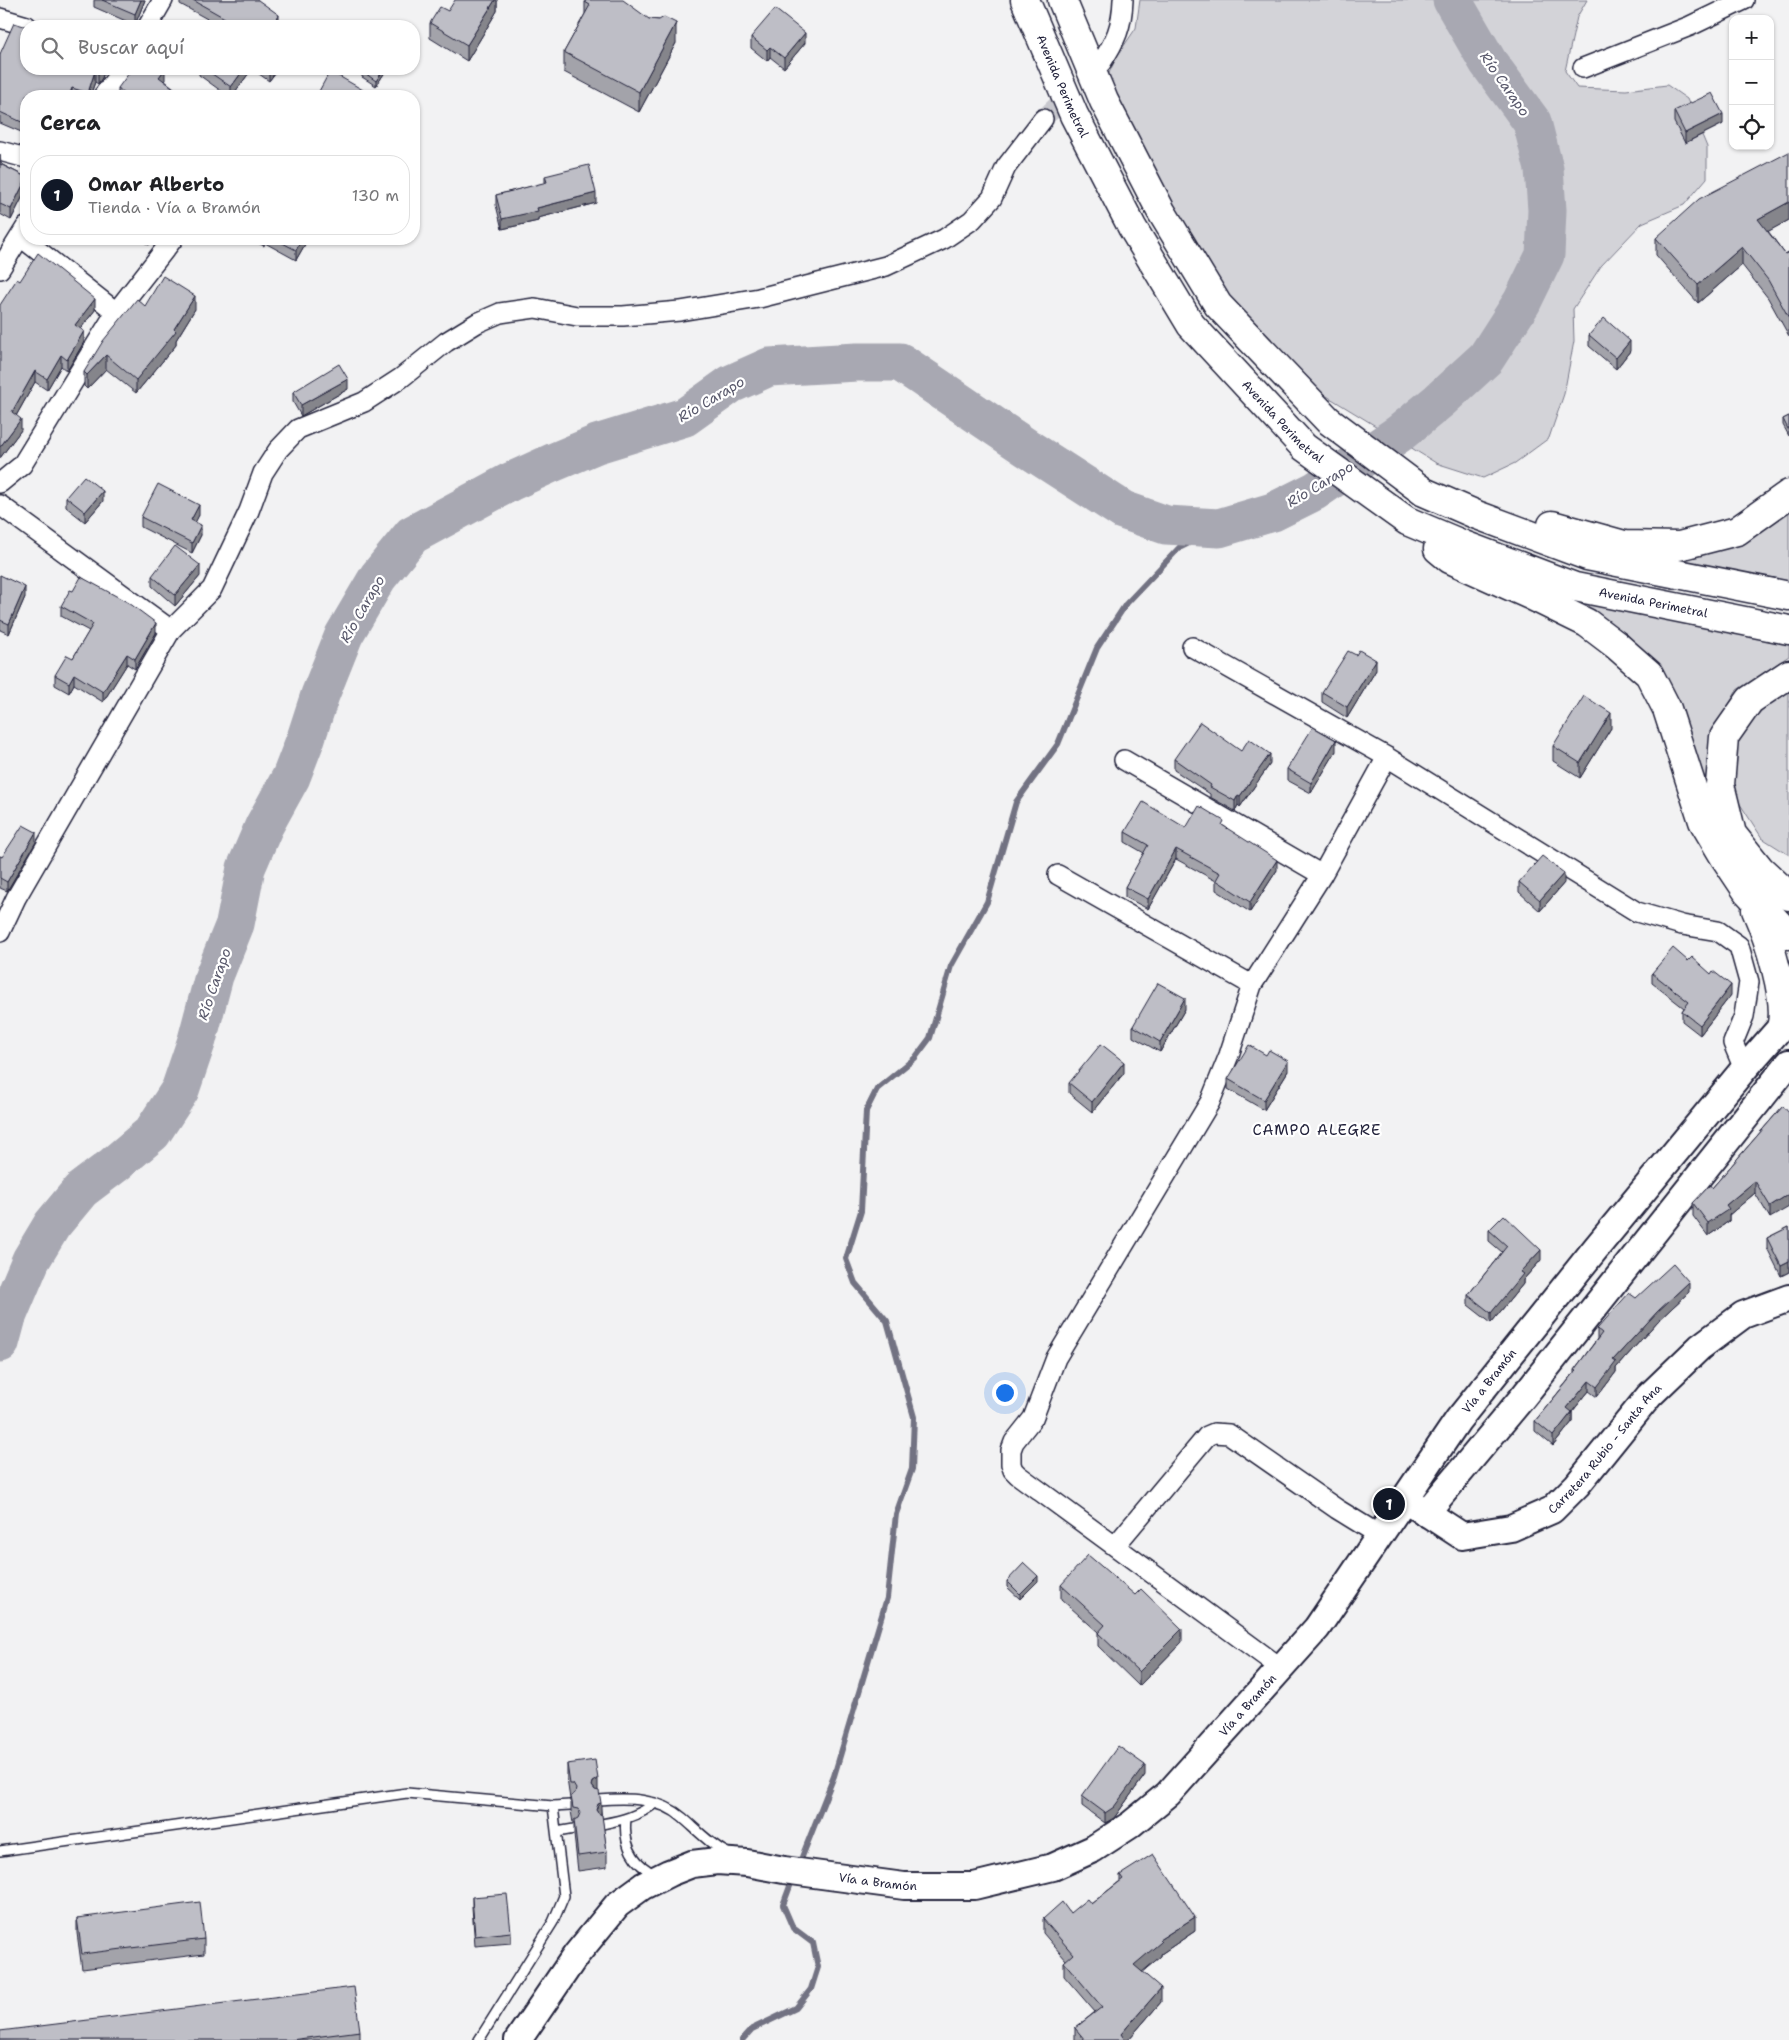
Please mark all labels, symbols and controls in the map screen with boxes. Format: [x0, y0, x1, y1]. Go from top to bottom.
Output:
map controls [1729, 15, 1774, 150]
button: + [1729, 15, 1774, 60]
search box [20, 20, 420, 75]
street label: Avenida Perimetral [1033, 32, 1092, 141]
icon: search [38, 34, 66, 62]
text: Buscar aquí [78, 35, 184, 60]
water label: Río Carapo [1476, 48, 1534, 120]
button: − [1729, 60, 1774, 105]
button: locate [1729, 105, 1774, 150]
text: Cerca [40, 109, 101, 137]
text: Omar Alberto [88, 172, 224, 197]
text: 1 [53, 185, 61, 206]
text: 130 m [352, 185, 399, 206]
text: Tienda · Vía a Bramón [88, 197, 261, 218]
water label: Río Carapo [674, 372, 748, 426]
street label: Avenida Perimetral [1238, 377, 1327, 467]
water label: Río Carapo [1283, 457, 1357, 511]
water label: Río Carapo [336, 572, 388, 646]
street label: Avenida Perimetral [1597, 584, 1709, 622]
water label: Río Carapo [193, 946, 235, 1022]
district label: CAMPO ALEGRE [1253, 1120, 1382, 1140]
street label: Vía a Bramón [1458, 1345, 1520, 1417]
your location [992, 1380, 1018, 1406]
street label: Carretera Rubio - Santa Ana [1545, 1380, 1666, 1517]
pin: 1 [1373, 1485, 1405, 1523]
street label: Vía a Bramón [1215, 1671, 1280, 1740]
street label: Vía a Bramón [838, 1869, 917, 1894]

